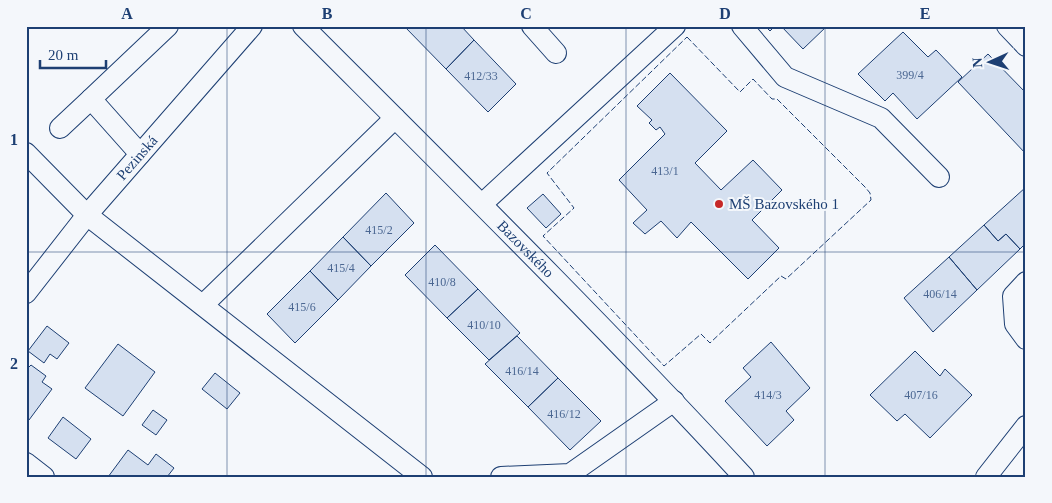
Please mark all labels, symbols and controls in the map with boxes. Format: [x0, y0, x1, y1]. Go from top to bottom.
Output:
text: A [121, 5, 133, 22]
text: B [322, 5, 333, 22]
text: C [520, 5, 532, 22]
text: D [719, 5, 731, 22]
text: E [920, 5, 930, 22]
scale bar [40, 38, 106, 70]
north arrow [964, 38, 1014, 88]
text: 20 m [48, 47, 79, 63]
text: N [970, 57, 985, 68]
house number: 399/4 [896, 68, 924, 82]
house number: 412/33 [464, 69, 498, 83]
text: 1 [10, 131, 18, 148]
street label: Pezinská [113, 132, 161, 183]
house number: 413/1 [651, 164, 679, 178]
place label: MŠ Bazovského 1 [729, 196, 839, 212]
marker: MŠ Bazovského 1 [713, 198, 725, 210]
street label: Bazovského [494, 217, 557, 281]
house number: 415/2 [365, 223, 393, 237]
house number: 415/4 [327, 261, 355, 275]
house number: 410/8 [428, 275, 456, 289]
house number: 406/14 [923, 287, 957, 301]
house number: 415/6 [288, 300, 316, 314]
house number: 410/10 [467, 318, 501, 332]
text: 2 [10, 355, 18, 372]
house number: 416/14 [505, 364, 539, 378]
house number: 414/3 [754, 388, 782, 402]
house number: 407/16 [904, 388, 938, 402]
house number: 416/12 [547, 407, 581, 421]

